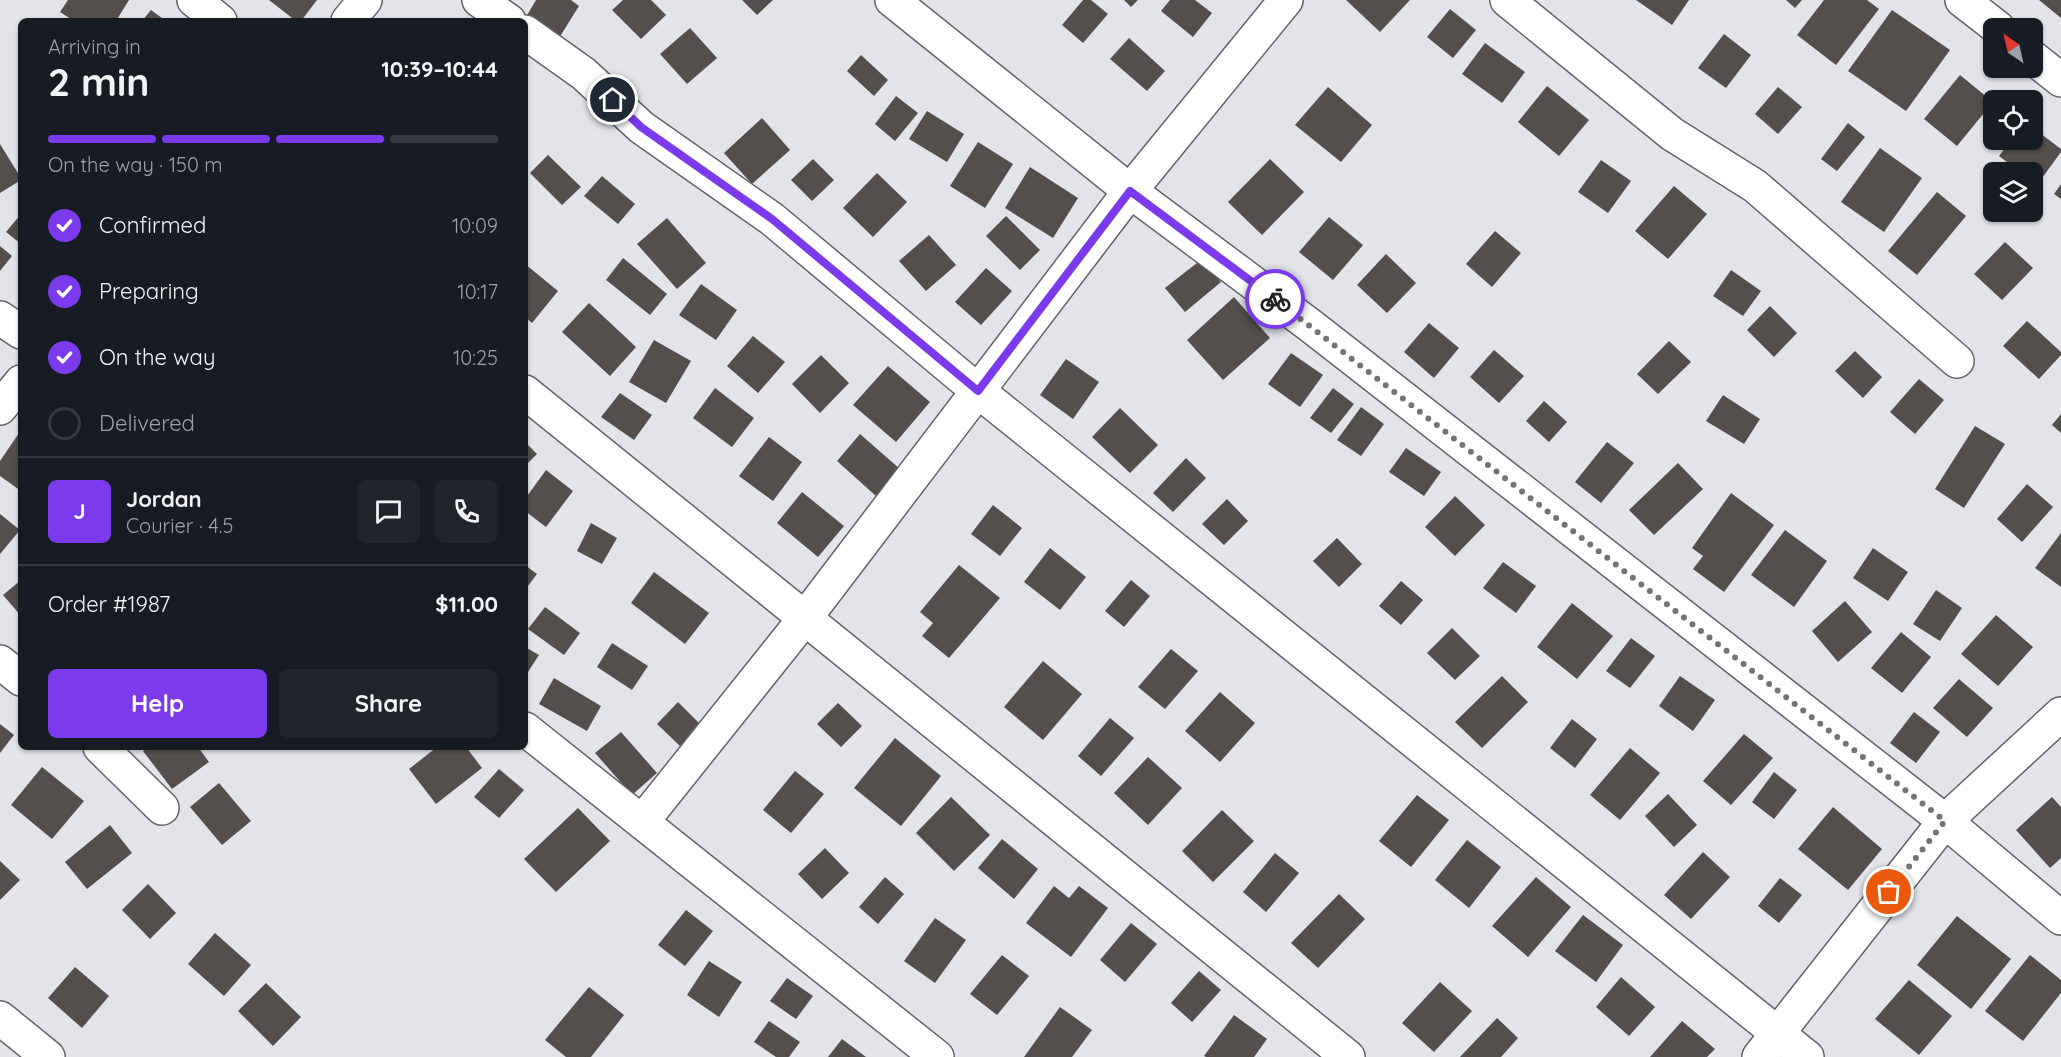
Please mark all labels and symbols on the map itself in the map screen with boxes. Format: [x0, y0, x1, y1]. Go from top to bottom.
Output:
north arrow [1983, 18, 2043, 78]
pin [587, 74, 638, 125]
courier [1245, 269, 1305, 329]
pin [1863, 866, 1914, 917]

